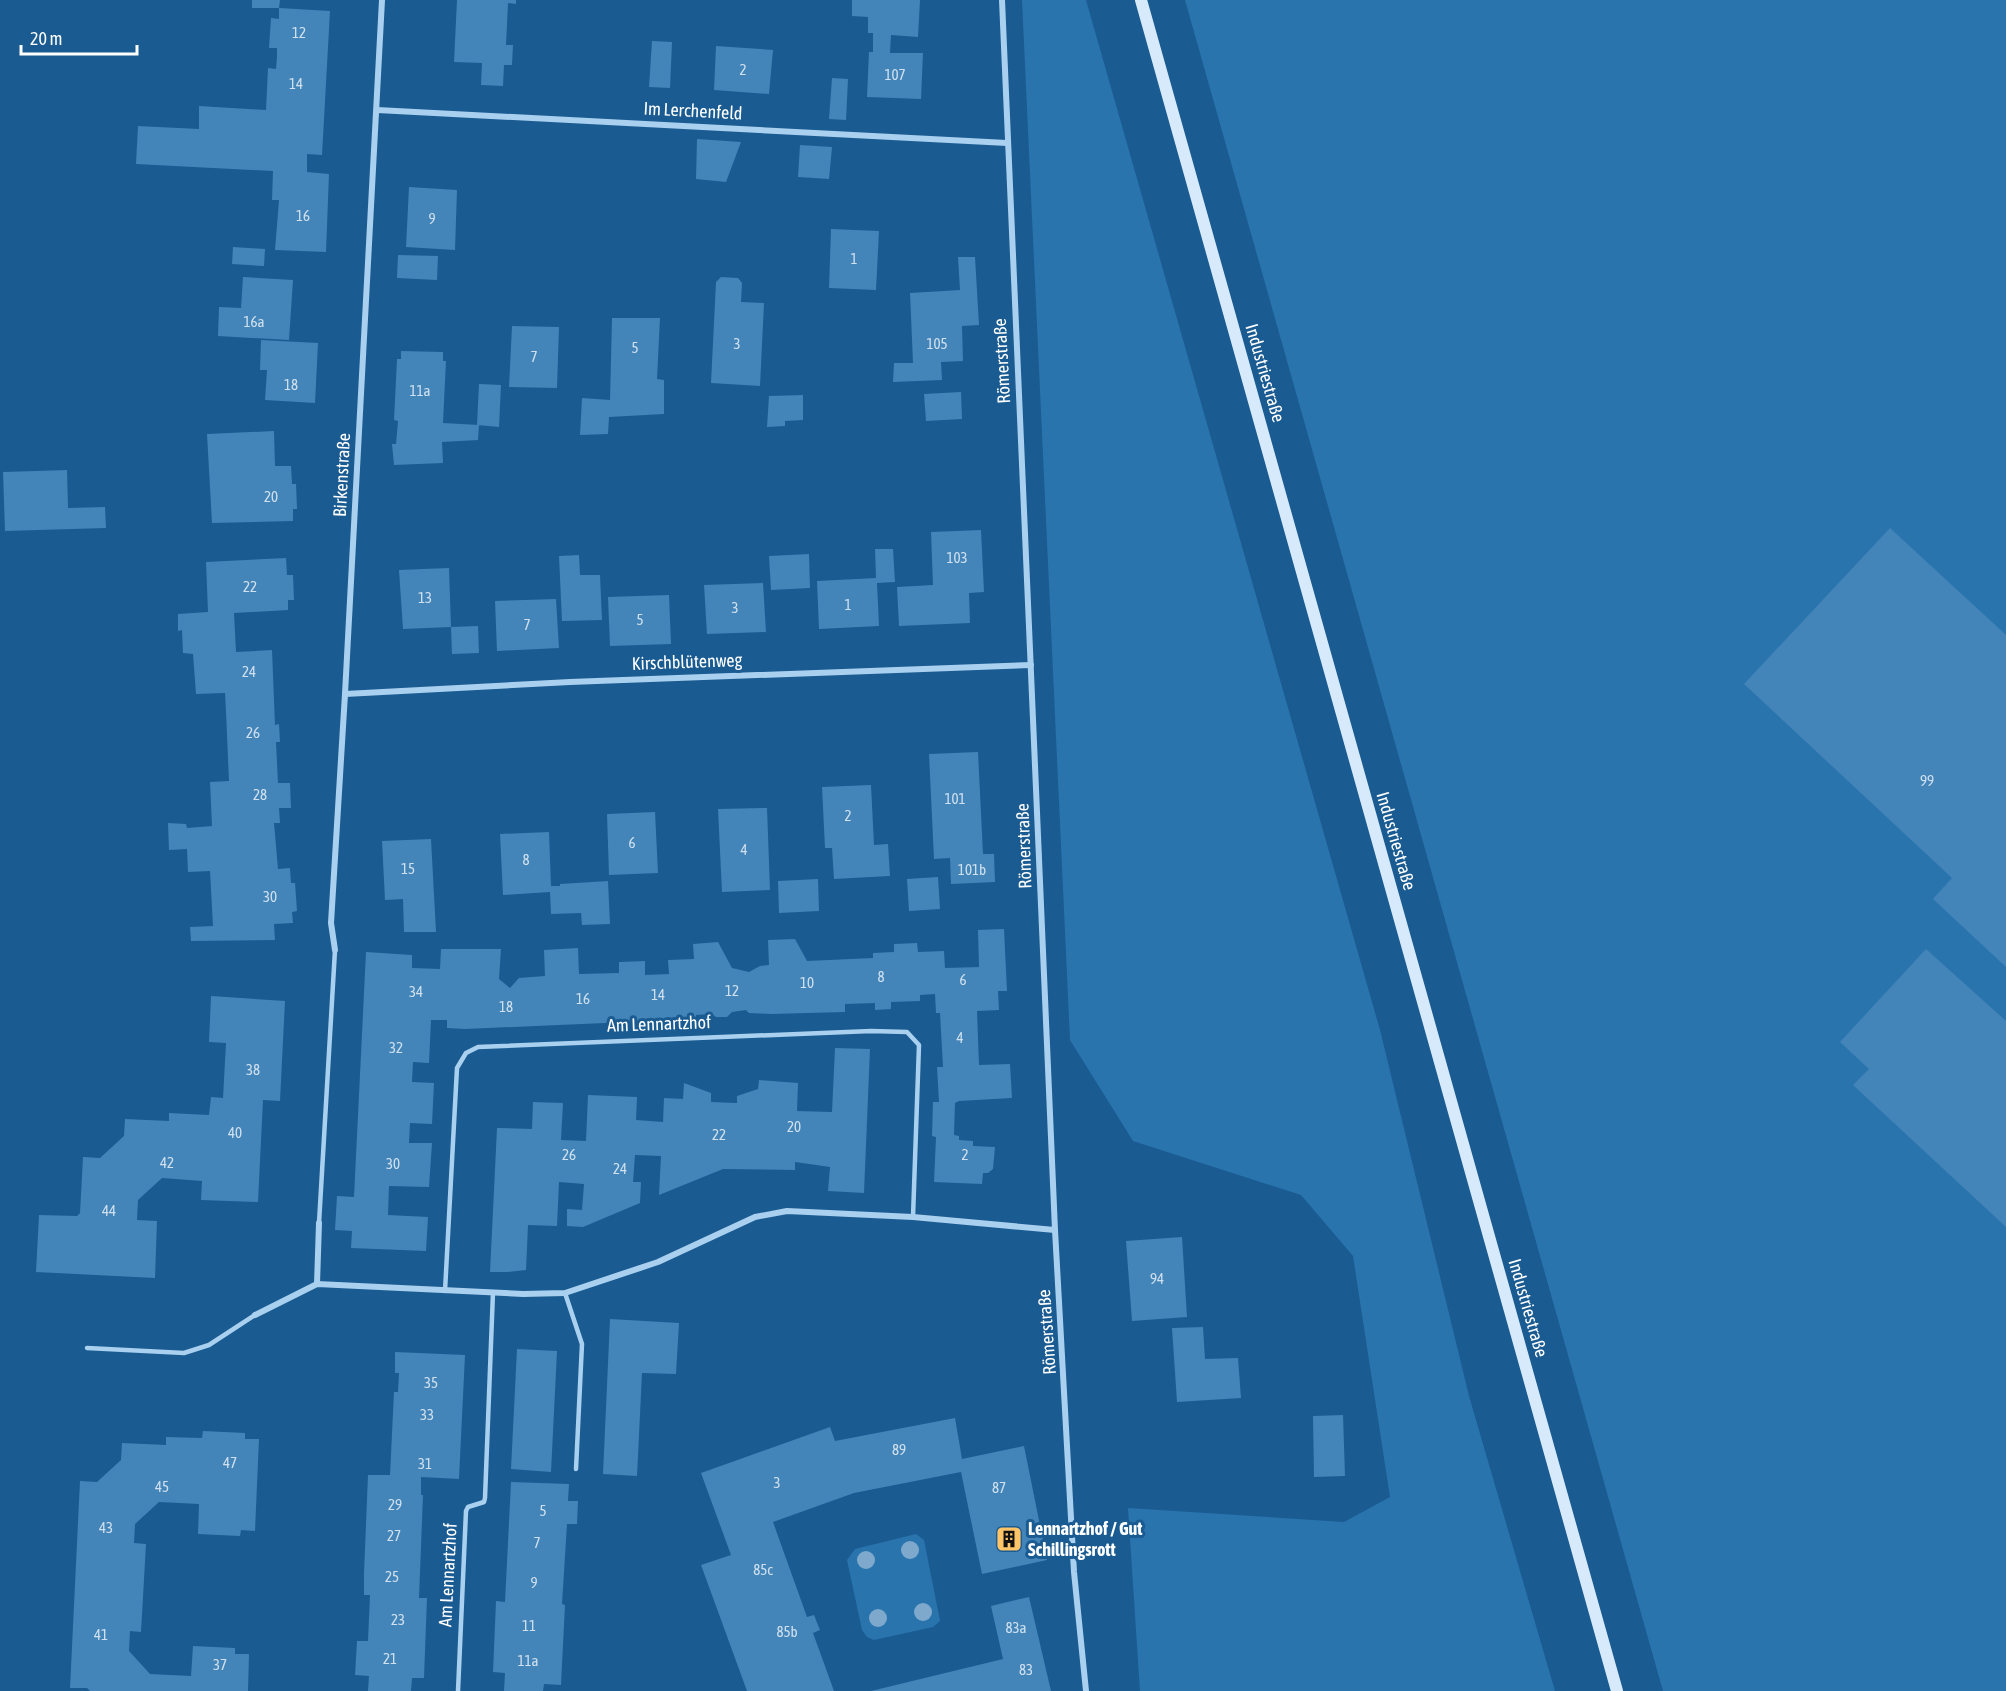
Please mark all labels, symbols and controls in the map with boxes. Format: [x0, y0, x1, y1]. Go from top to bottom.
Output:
scale bar [21, 18, 136, 56]
house number: 12 [292, 24, 306, 41]
text: 20 m [30, 28, 62, 49]
house number: 2 [739, 61, 747, 78]
house number: 107 [884, 66, 906, 83]
house number: 14 [289, 75, 303, 92]
street label: Im Lerchenfeld [643, 97, 743, 124]
house number: 16 [296, 207, 310, 224]
house number: 9 [428, 210, 436, 227]
house number: 1 [850, 250, 858, 267]
house number: 16a [243, 313, 265, 330]
street label: Römerstraße [989, 318, 1014, 404]
street label: Industriestraße [1241, 321, 1290, 424]
house number: 3 [733, 335, 741, 352]
house number: 105 [926, 335, 948, 352]
house number: 5 [631, 339, 639, 356]
house number: 7 [530, 348, 538, 365]
house number: 18 [284, 376, 298, 393]
house number: 11a [409, 382, 431, 399]
street label: Birkenstraße [329, 433, 354, 517]
house number: 20 [264, 488, 278, 505]
house number: 103 [946, 549, 968, 566]
house number: 22 [243, 578, 257, 595]
house number: 13 [418, 589, 432, 606]
house number: 1 [844, 596, 852, 613]
house number: 3 [731, 599, 739, 616]
house number: 5 [636, 611, 644, 628]
house number: 7 [523, 616, 531, 633]
street label: Kirschblütenweg [631, 649, 743, 674]
house number: 24 [242, 663, 256, 680]
house number: 26 [246, 724, 260, 741]
house number: 99 [1920, 772, 1934, 789]
house number: 28 [253, 786, 267, 803]
street label: Industriestraße [1372, 789, 1421, 892]
house number: 101 [944, 790, 966, 807]
street label: Römerstraße [1012, 803, 1035, 889]
house number: 2 [844, 807, 852, 824]
house number: 6 [628, 834, 636, 851]
house number: 4 [740, 841, 748, 858]
house number: 8 [522, 851, 530, 868]
house number: 15 [401, 860, 415, 877]
house number: 101b [958, 861, 986, 878]
house number: 30 [263, 888, 277, 905]
house number: 8 [877, 968, 885, 985]
house number: 6 [959, 971, 967, 988]
house number: 10 [800, 974, 814, 991]
house number: 12 [725, 982, 739, 999]
house number: 34 [409, 983, 423, 1000]
house number: 14 [651, 986, 665, 1003]
house number: 16 [576, 990, 590, 1007]
house number: 18 [499, 998, 513, 1015]
street label: Am Lennartzhof [607, 1011, 711, 1036]
house number: 4 [956, 1029, 964, 1046]
house number: 32 [389, 1039, 403, 1056]
house number: 38 [246, 1061, 260, 1078]
house number: 20 [787, 1118, 801, 1135]
house number: 40 [228, 1124, 242, 1141]
house number: 22 [712, 1126, 726, 1143]
house number: 26 [562, 1146, 576, 1163]
house number: 2 [961, 1146, 969, 1163]
house number: 42 [160, 1154, 174, 1171]
house number: 30 [386, 1155, 400, 1172]
house number: 24 [613, 1160, 627, 1177]
house number: 44 [102, 1202, 116, 1219]
street label: Industriestraße [1504, 1256, 1553, 1359]
house number: 94 [1150, 1270, 1164, 1287]
street label: Römerstraße [1033, 1289, 1060, 1375]
house number: 35 [424, 1374, 438, 1391]
house number: 33 [420, 1406, 434, 1423]
house number: 89 [892, 1441, 906, 1458]
house number: 47 [223, 1454, 237, 1471]
house number: 31 [418, 1455, 432, 1472]
house number: 3 [773, 1474, 781, 1491]
house number: 45 [155, 1478, 169, 1495]
house number: 87 [992, 1479, 1006, 1496]
house number: 29 [388, 1496, 402, 1513]
house number: 5 [539, 1502, 547, 1519]
place label: Lennartzhof / Gut Schillingsrott [1028, 1518, 1143, 1560]
house number: 43 [99, 1519, 113, 1536]
street label: Am Lennartzhof [434, 1522, 461, 1628]
building icon: Lennartzhof / Gut Schillingsrott [994, 1524, 1024, 1554]
house number: 27 [387, 1527, 401, 1544]
house number: 7 [533, 1534, 541, 1551]
house number: 85c [753, 1561, 773, 1578]
house number: 25 [385, 1568, 399, 1585]
house number: 9 [530, 1574, 538, 1591]
house number: 23 [391, 1611, 405, 1628]
house number: 11 [522, 1617, 536, 1634]
house number: 83a [1005, 1619, 1027, 1636]
house number: 85b [776, 1623, 798, 1640]
house number: 41 [94, 1626, 108, 1643]
house number: 21 [383, 1650, 397, 1667]
house number: 11a [517, 1652, 539, 1669]
house number: 37 [213, 1656, 227, 1673]
house number: 83 [1019, 1661, 1033, 1678]

